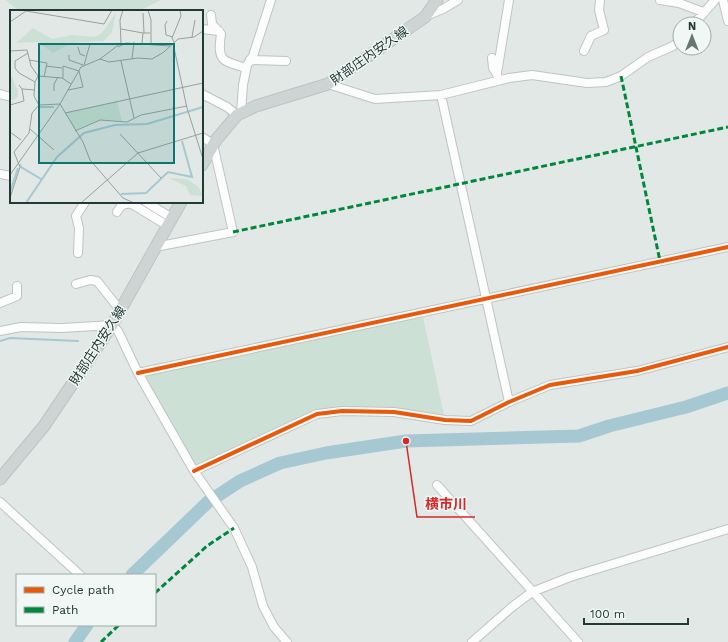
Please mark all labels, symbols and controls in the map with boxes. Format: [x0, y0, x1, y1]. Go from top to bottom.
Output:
inset map [10, 10, 203, 203]
north arrow [672, 16, 712, 56]
text: N [688, 20, 696, 33]
street label: 財部庄内安久線 [328, 23, 411, 88]
street label: 財部庄内安久線 [66, 303, 128, 388]
callout: 横市川 [417, 491, 475, 517]
text: 横市川 [425, 496, 467, 512]
legend [16, 574, 156, 626]
text: Cycle path [52, 583, 114, 597]
scale bar [584, 600, 688, 626]
text: Path [52, 603, 78, 617]
text: 100 m [590, 607, 625, 621]

